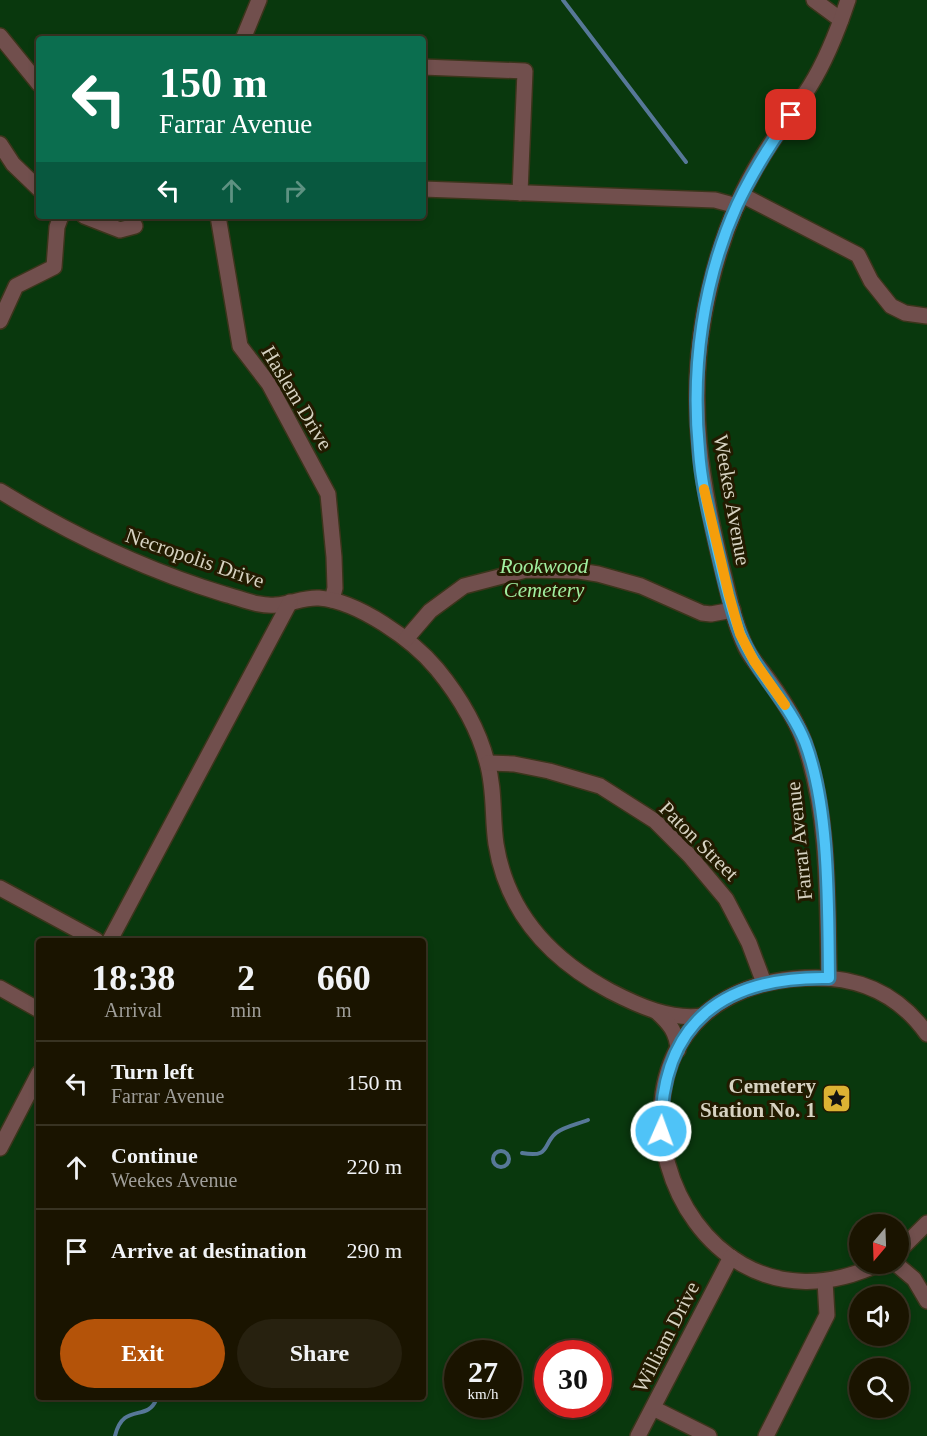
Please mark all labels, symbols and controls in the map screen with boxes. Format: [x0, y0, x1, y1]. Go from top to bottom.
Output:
icon: left [60, 60, 138, 138]
text: 150 m [159, 60, 268, 106]
pin [765, 89, 816, 140]
icon: arrive [774, 98, 807, 131]
text: Farrar Avenue [159, 109, 312, 139]
icon: left [152, 174, 185, 207]
icon: ahead [215, 174, 248, 207]
icon: right [278, 174, 311, 207]
street label: Haslem Drive [257, 342, 337, 454]
street label: Weekes Avenue [709, 433, 755, 567]
street label: Necropolis Drive [122, 523, 268, 593]
park label: Rookwood Cemetery [499, 554, 589, 602]
street label: Farrar Avenue [781, 781, 817, 901]
street label: Paton Street [654, 796, 744, 886]
text: 18:38 [91, 958, 175, 998]
text: 2 [237, 958, 255, 998]
text: 660 [317, 958, 371, 998]
text: Arrival [104, 999, 162, 1021]
text: min [230, 999, 262, 1021]
text: m [336, 999, 352, 1021]
text: Turn left [111, 1059, 194, 1084]
icon: left [60, 1067, 93, 1100]
text: 150 m [346, 1070, 402, 1095]
place label: Cemetery Station No. 1 [700, 1074, 816, 1122]
place icon: Cemetery Station No. 1 [821, 1082, 853, 1114]
text: Farrar Avenue [111, 1085, 224, 1107]
position arrow [629, 1099, 693, 1163]
text: Continue [111, 1143, 198, 1168]
icon: ahead [60, 1151, 93, 1184]
text: 220 m [346, 1154, 402, 1179]
text: Weekes Avenue [111, 1169, 237, 1191]
north arrow [849, 1214, 909, 1274]
map controls [849, 1214, 909, 1418]
icon: arrive [60, 1235, 93, 1268]
text: Arrive at destination [111, 1238, 307, 1263]
text: 290 m [346, 1238, 402, 1263]
street label: William Drive [628, 1278, 704, 1396]
button: sound [849, 1286, 909, 1346]
button: Exit [60, 1319, 225, 1388]
button: Share [237, 1319, 402, 1388]
speed limit sign: 30 [534, 1340, 612, 1418]
text: 27 [468, 1355, 498, 1388]
button: search [849, 1358, 909, 1418]
text: km/h [468, 1386, 498, 1402]

